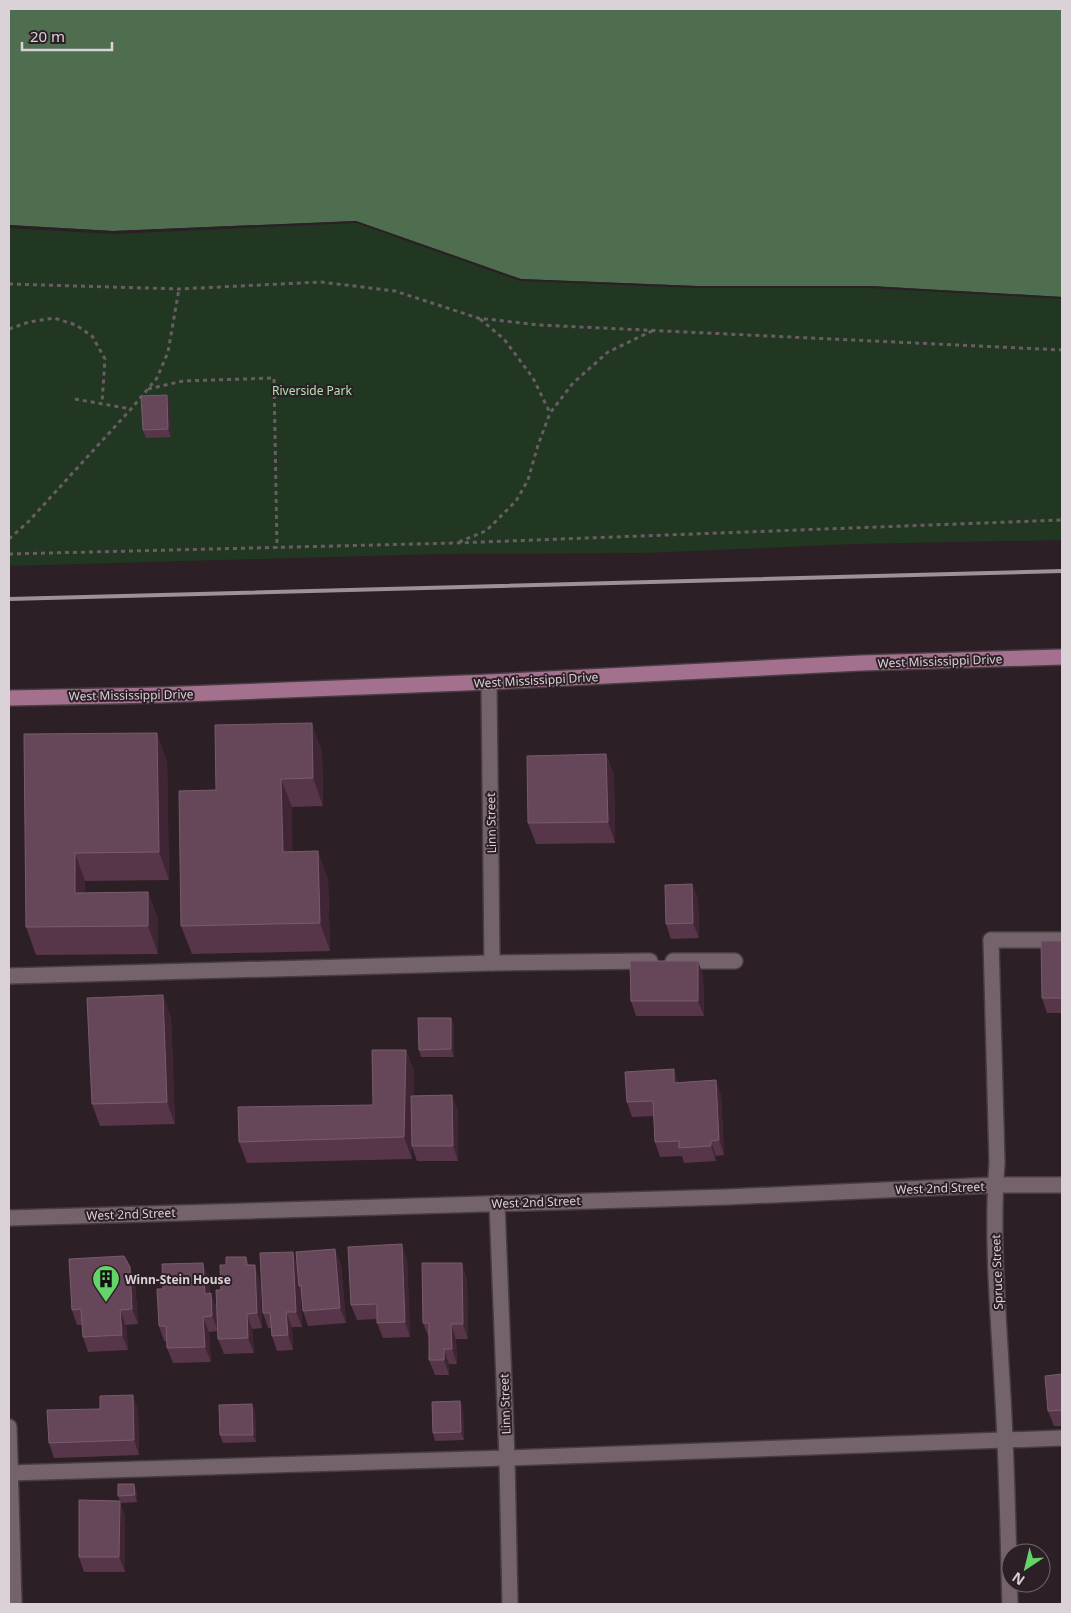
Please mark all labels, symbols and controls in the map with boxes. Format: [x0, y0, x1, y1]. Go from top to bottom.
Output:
scale bar [22, 20, 112, 52]
text: 20 m [30, 26, 65, 46]
park label: Riverside Park [272, 382, 353, 399]
street label: West Mississippi Drive [877, 650, 1003, 672]
street label: West Mississippi Drive [473, 668, 599, 692]
street label: West Mississippi Drive [69, 685, 194, 705]
street label: Linn Street [482, 792, 500, 854]
street label: West 2nd Street [895, 1178, 986, 1198]
street label: West 2nd Street [491, 1192, 582, 1212]
street label: West 2nd Street [86, 1204, 177, 1224]
street label: Spruce Street [987, 1233, 1007, 1310]
building icon: Winn-Stein House [91, 1264, 121, 1303]
place label: Winn-Stein House [125, 1271, 231, 1288]
street label: Linn Street [495, 1373, 515, 1435]
north arrow [1001, 1543, 1051, 1593]
text: N [1008, 1568, 1028, 1590]

